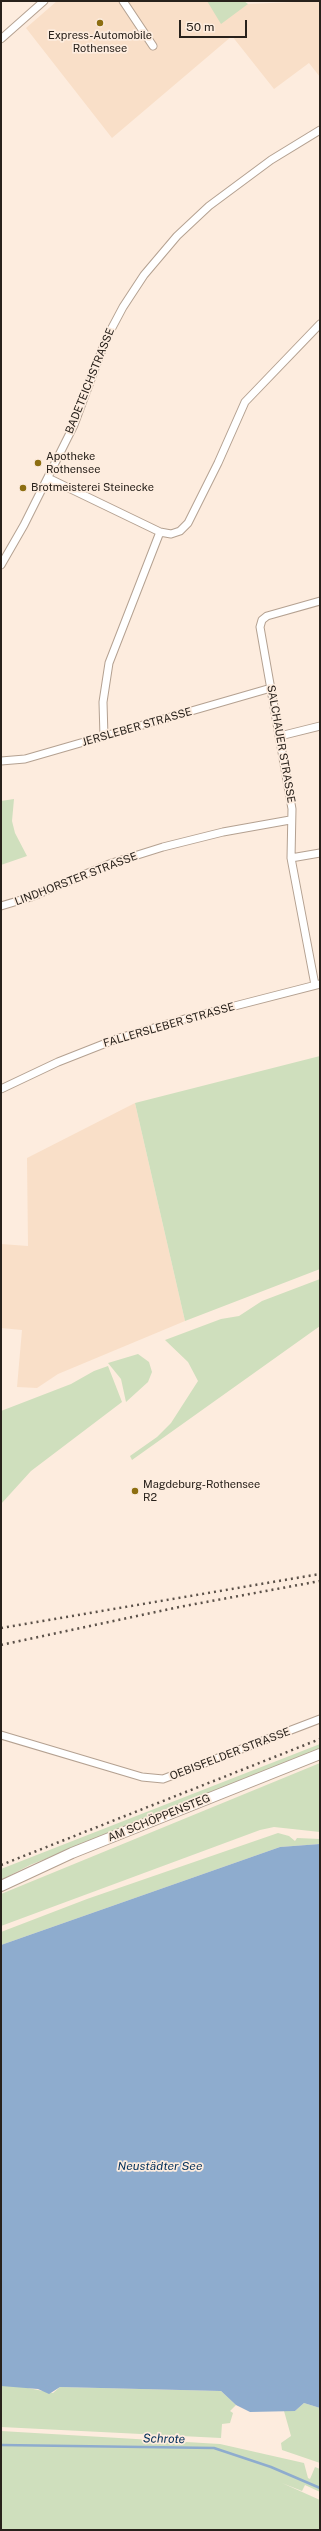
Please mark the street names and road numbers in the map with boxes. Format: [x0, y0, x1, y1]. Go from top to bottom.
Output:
street label: BADETEICHSTRASSE [63, 326, 117, 436]
street label: SALCHAUER STRASSE [264, 684, 298, 804]
street label: JERSLEBER STRASSE [80, 705, 194, 749]
street label: LINDHORSTER STRASSE [13, 849, 139, 909]
street label: FALLERSLEBER STRASSE [102, 1000, 236, 1050]
street label: OEBISFELDER STRASSE [168, 1725, 292, 1783]
street label: AM SCHÖPPENSTEG [106, 1791, 212, 1845]

